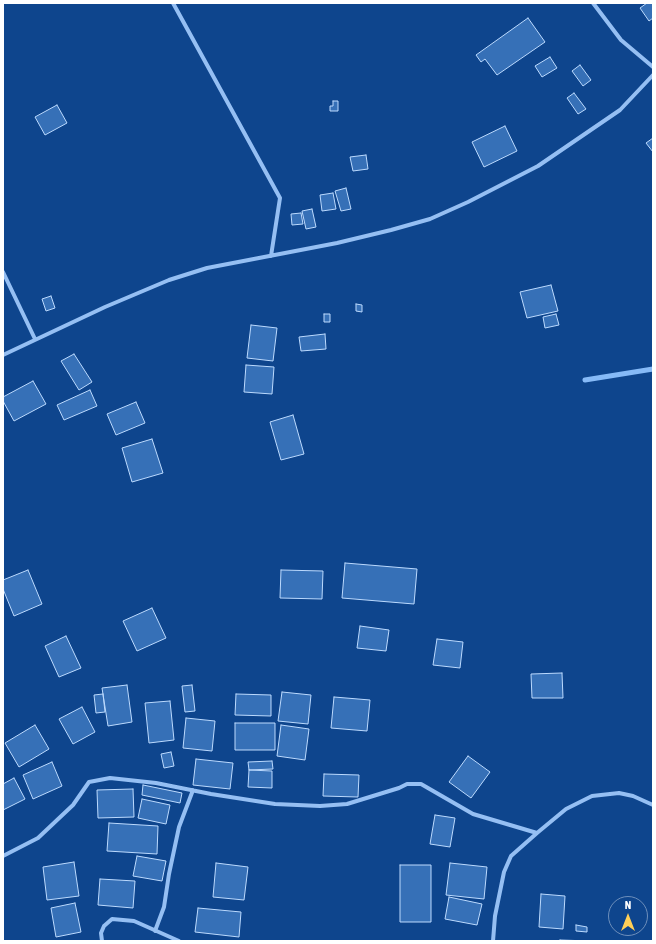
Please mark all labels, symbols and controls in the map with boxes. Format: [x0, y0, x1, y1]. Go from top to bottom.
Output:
north arrow [608, 896, 648, 936]
text: N [625, 899, 631, 911]

